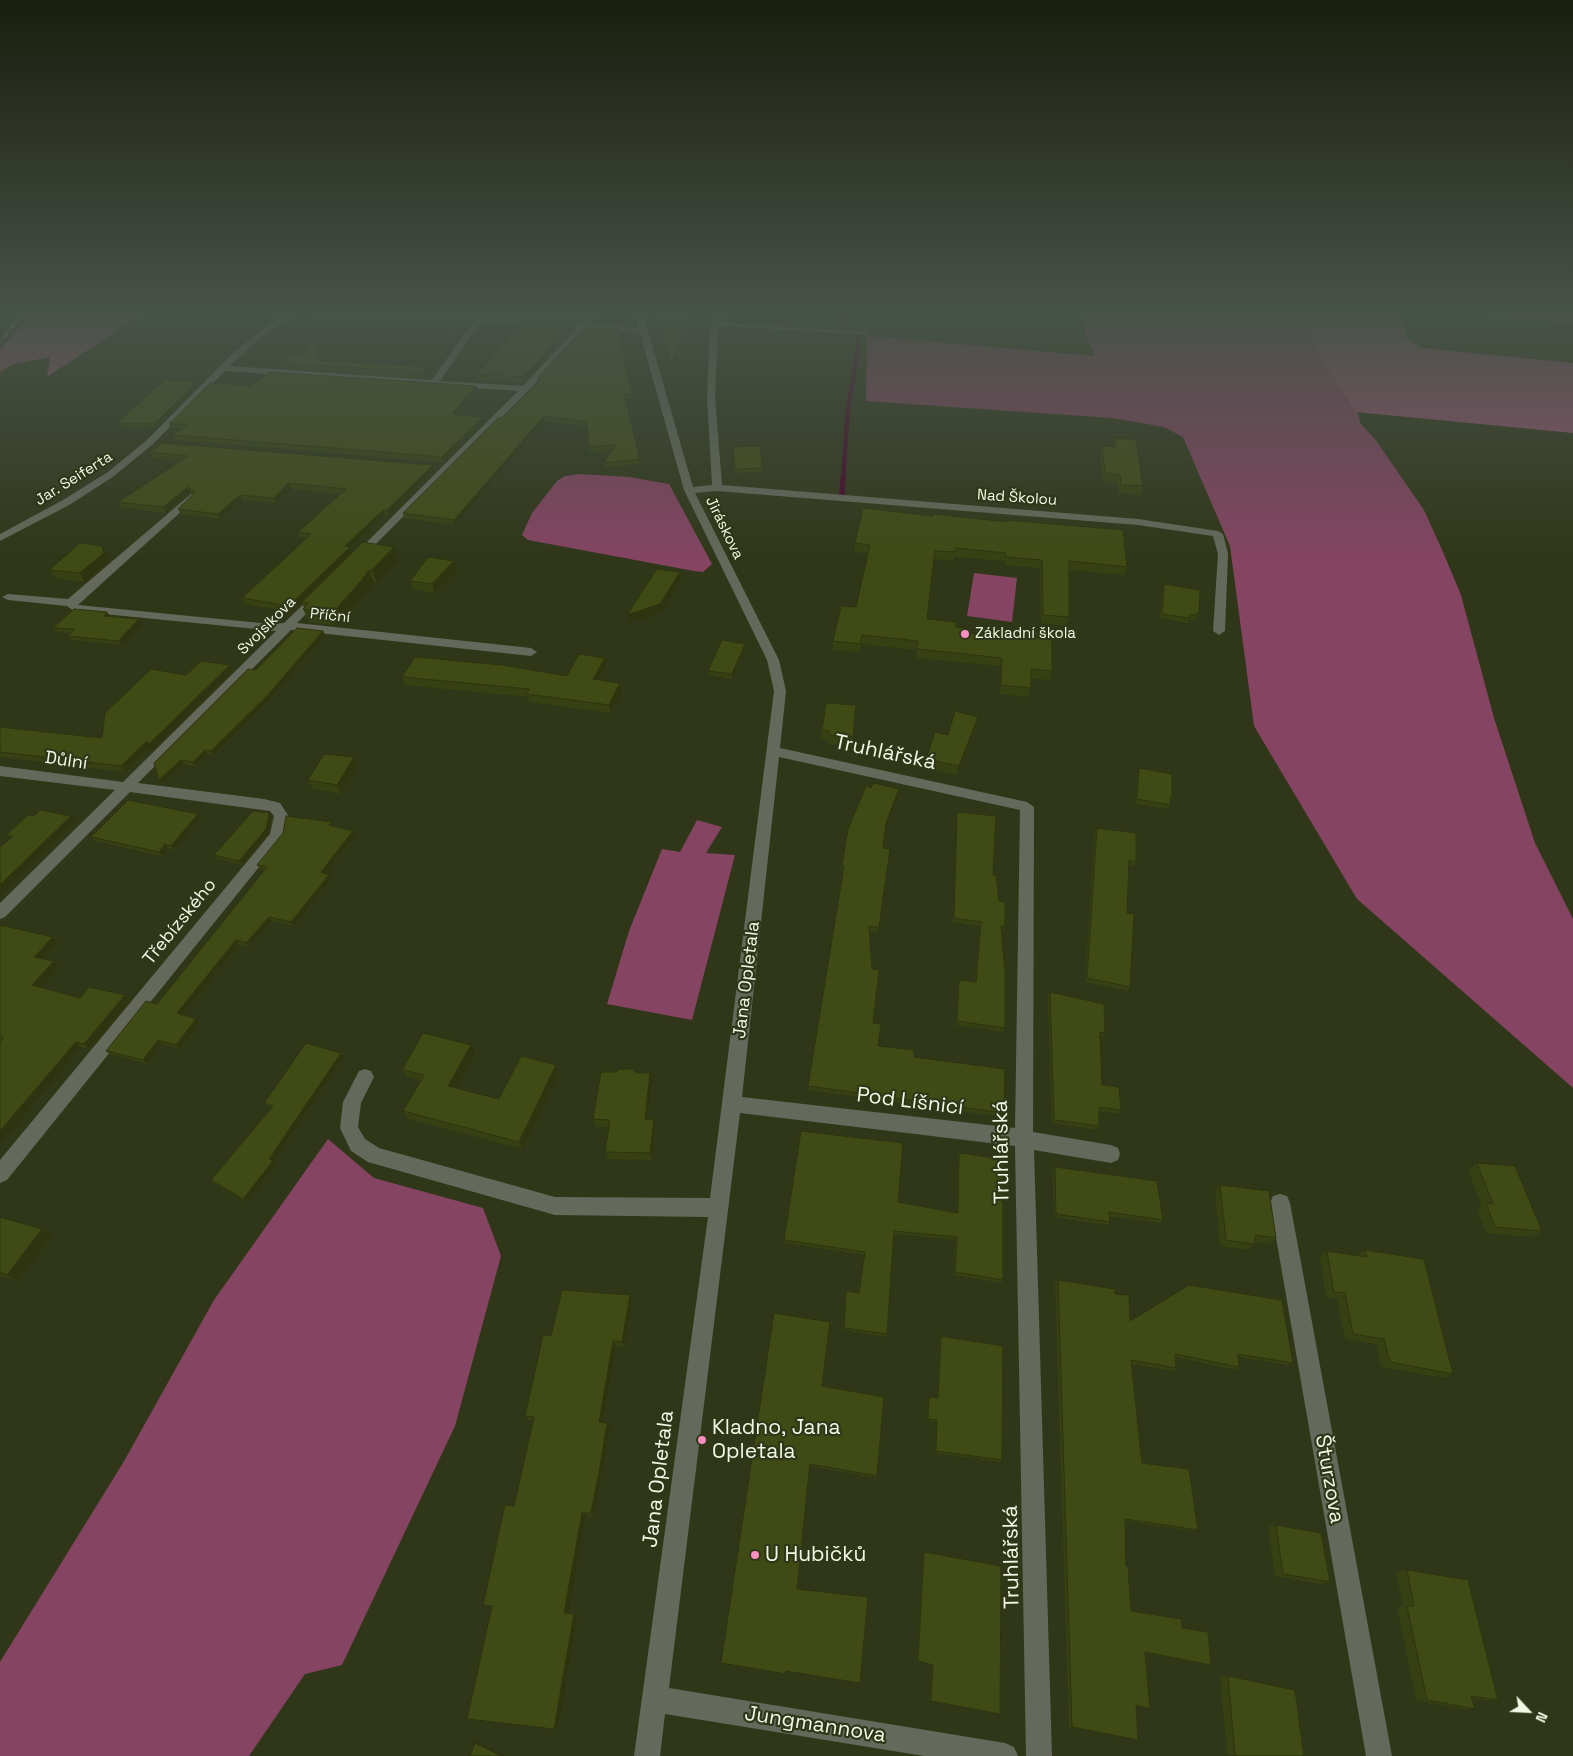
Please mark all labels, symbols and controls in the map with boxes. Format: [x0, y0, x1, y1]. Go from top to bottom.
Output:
street label: Jar. Seiferta [32, 448, 116, 510]
street label: Nad Školou [976, 486, 1058, 510]
street label: Jiráskova [701, 494, 747, 562]
street label: Svojsíkova [234, 593, 300, 659]
street label: Příční [309, 605, 351, 627]
place label: Základní škola [975, 625, 1076, 643]
marker: Základní škola [959, 628, 971, 640]
street label: Truhlářská [832, 730, 938, 776]
street label: Důlní [43, 747, 89, 775]
street label: Třebízského [139, 875, 221, 969]
street label: Jana Opletala [729, 920, 765, 1040]
street label: Pod Líšnicí [855, 1083, 965, 1121]
street label: Truhlářská [988, 1100, 1016, 1204]
street label: Jana Opletala [638, 1409, 680, 1549]
place label: Kladno, Jana Opletala [712, 1415, 841, 1465]
street label: Šturzova [1309, 1433, 1349, 1525]
marker: Kladno, Jana Opletala [696, 1434, 708, 1446]
street label: Truhlářská [998, 1505, 1026, 1609]
place label: U Hubičků [765, 1542, 866, 1568]
marker: U Hubičků [749, 1549, 761, 1561]
north arrow [1503, 1686, 1553, 1736]
street label: Jungmannova [743, 1701, 887, 1749]
text: N [1531, 1709, 1552, 1725]

